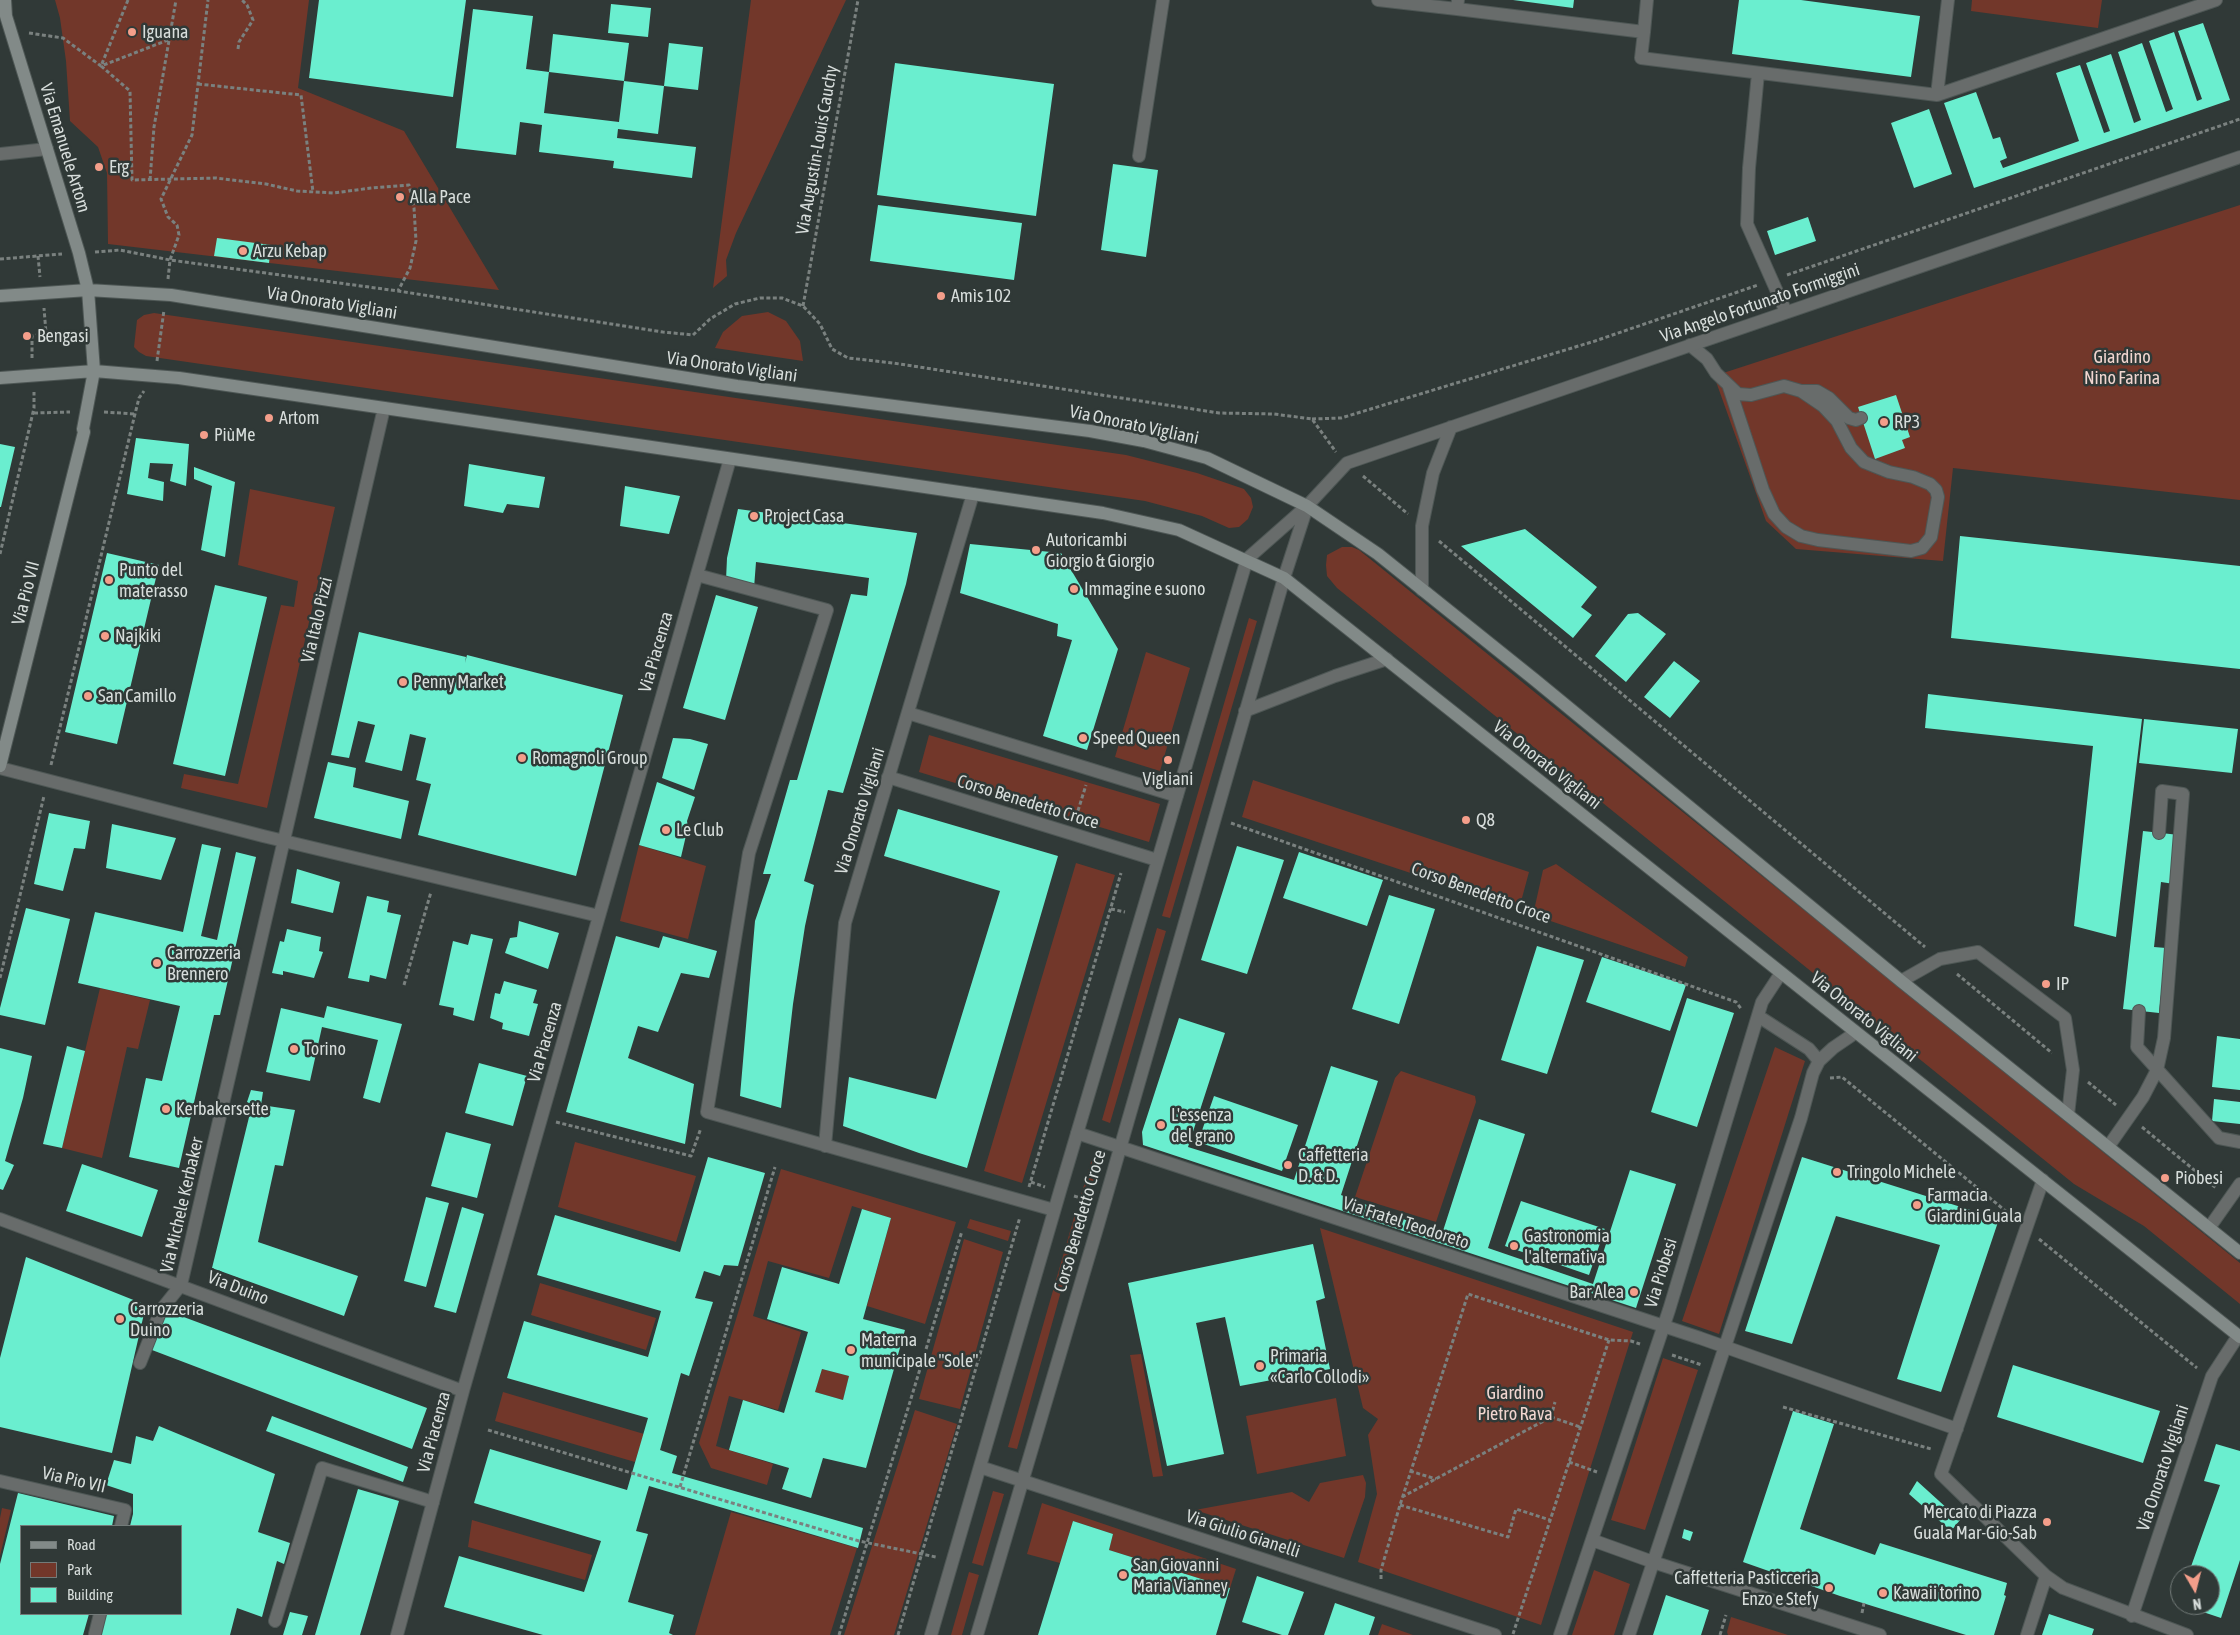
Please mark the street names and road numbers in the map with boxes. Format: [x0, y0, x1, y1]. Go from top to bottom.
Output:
street label: Via Augustin-Louis Cauchy [791, 64, 843, 236]
street label: Via Emanuele Artom [35, 81, 95, 215]
street label: Via Angelo Fortunato Formiggini [1657, 259, 1863, 347]
street label: Via Onorato Vigliani [265, 282, 399, 324]
street label: Via Onorato Vigliani [665, 347, 799, 387]
street label: Via Onorato Vigliani [1067, 401, 1201, 449]
street label: Via Pio VII [8, 559, 44, 627]
street label: Via Italo Pizzi [297, 575, 337, 665]
street label: Via Piacenza [634, 609, 678, 695]
street label: Via Onorato Vigliani [1489, 716, 1605, 814]
street label: Via Onorato Vigliani [830, 745, 890, 877]
street label: Corso Benedetto Croce [954, 770, 1102, 834]
street label: Corso Benedetto Croce [1408, 858, 1554, 928]
street label: Via Onorato Vigliani [1806, 967, 1922, 1067]
street label: Via Piacenza [523, 999, 567, 1085]
street label: Via Michele Kerbaker [156, 1135, 208, 1275]
street label: Corso Benedetto Croce [1049, 1147, 1111, 1295]
street label: Via Fratel Teodoreto [1340, 1192, 1472, 1254]
street label: Via Piobesi [1640, 1235, 1682, 1311]
street label: Via Duino [204, 1266, 272, 1310]
street label: Via Piacenza [413, 1389, 455, 1475]
street label: Via Onorato Vigliani [2132, 1402, 2194, 1534]
street label: Via Pio VII [40, 1462, 108, 1498]
street label: Via Giulio Gianelli [1183, 1505, 1303, 1563]

